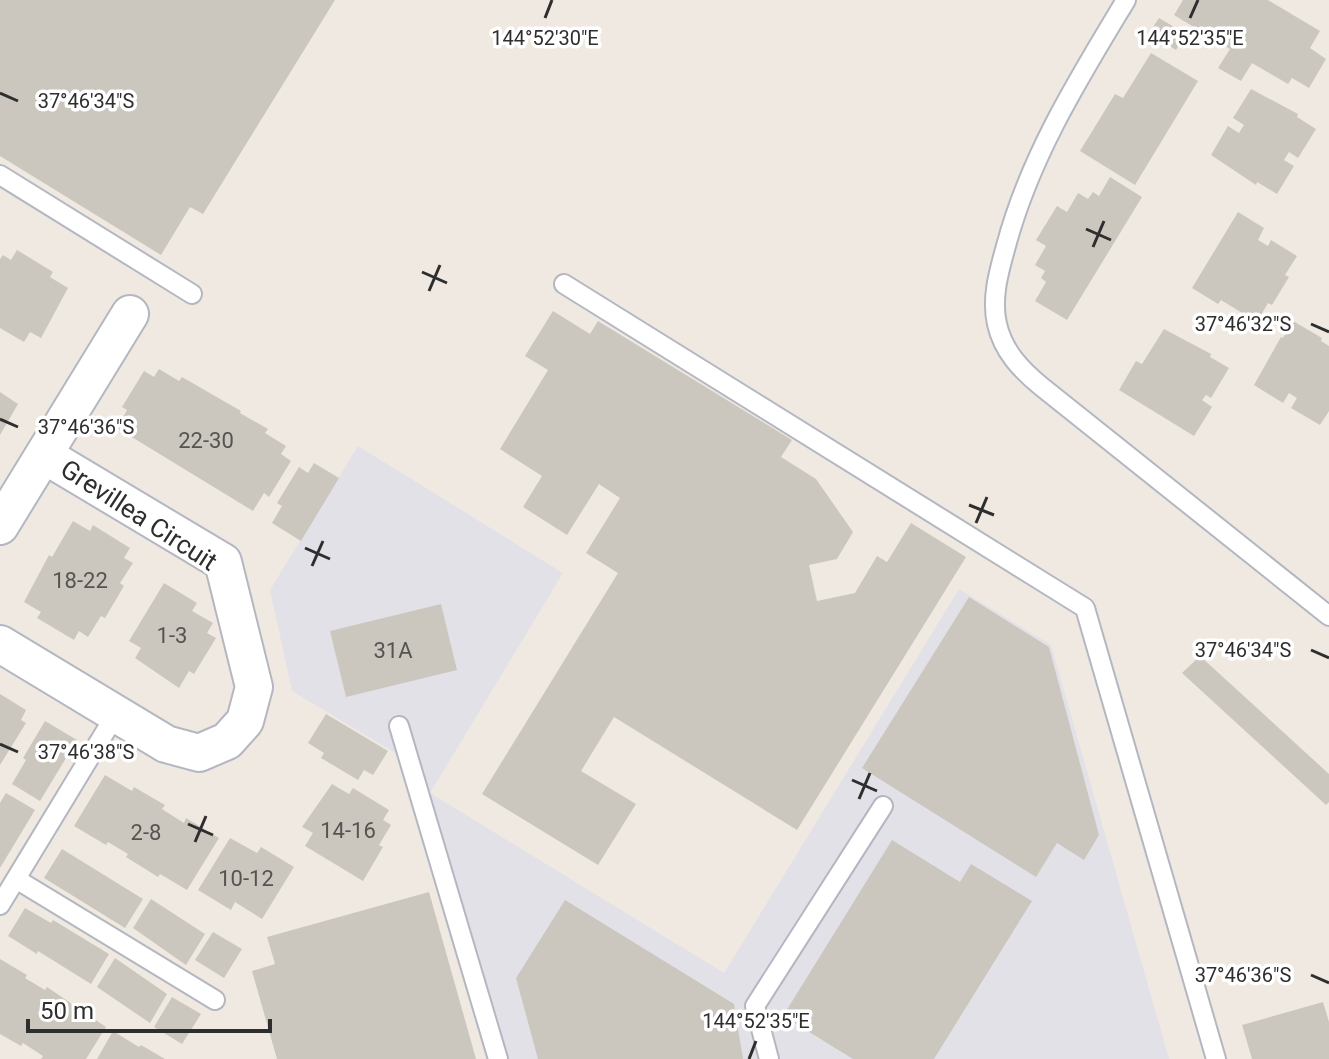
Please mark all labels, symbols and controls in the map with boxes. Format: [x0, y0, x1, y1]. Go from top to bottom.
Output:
text: 144°52'30"E [491, 26, 599, 50]
text: 144°52'35"E [1136, 26, 1244, 50]
text: 37°46'34"S [38, 89, 134, 113]
text: 37°46'32"S [1195, 312, 1291, 336]
text: 37°46'36"S [38, 415, 134, 439]
house number: 22-30 [178, 428, 234, 453]
street label: Grevillea Circuit [55, 453, 223, 577]
house number: 18-22 [52, 568, 108, 593]
house number: 1-3 [157, 623, 187, 648]
house number: 31A [373, 638, 413, 663]
text: 37°46'34"S [1195, 638, 1291, 662]
text: 37°46'38"S [38, 740, 134, 764]
house number: 14-16 [320, 818, 376, 843]
house number: 2-8 [131, 820, 161, 845]
house number: 10-12 [218, 866, 274, 891]
text: 37°46'36"S [1195, 963, 1291, 987]
scale bar [28, 983, 270, 1033]
text: 50 m [40, 997, 94, 1025]
text: 144°52'35"E [702, 1009, 810, 1033]

